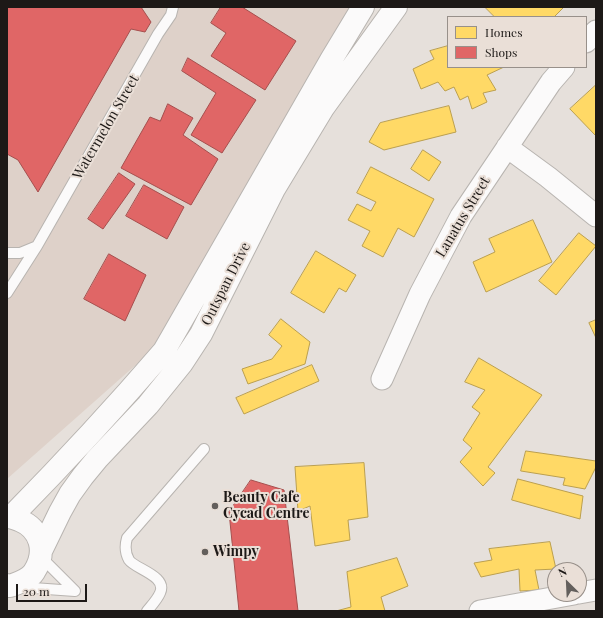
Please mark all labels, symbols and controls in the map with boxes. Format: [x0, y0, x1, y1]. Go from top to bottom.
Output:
legend [447, 16, 587, 68]
text: Homes [485, 24, 523, 40]
text: Shops [485, 44, 517, 60]
street label: Watermelon Street [69, 72, 143, 182]
street label: Lanatus Street [432, 174, 494, 260]
street label: Outspan Drive [198, 240, 254, 328]
place label: Beauty Cafe Cycad Centre [223, 490, 310, 522]
marker: Beauty Cafe Cycad Centre [210, 501, 220, 511]
place label: Wimpy [213, 544, 259, 560]
marker: Wimpy [200, 547, 210, 557]
north arrow [547, 562, 587, 602]
text: N [556, 563, 569, 580]
scale bar [18, 576, 89, 602]
text: 20 m [23, 583, 50, 599]

